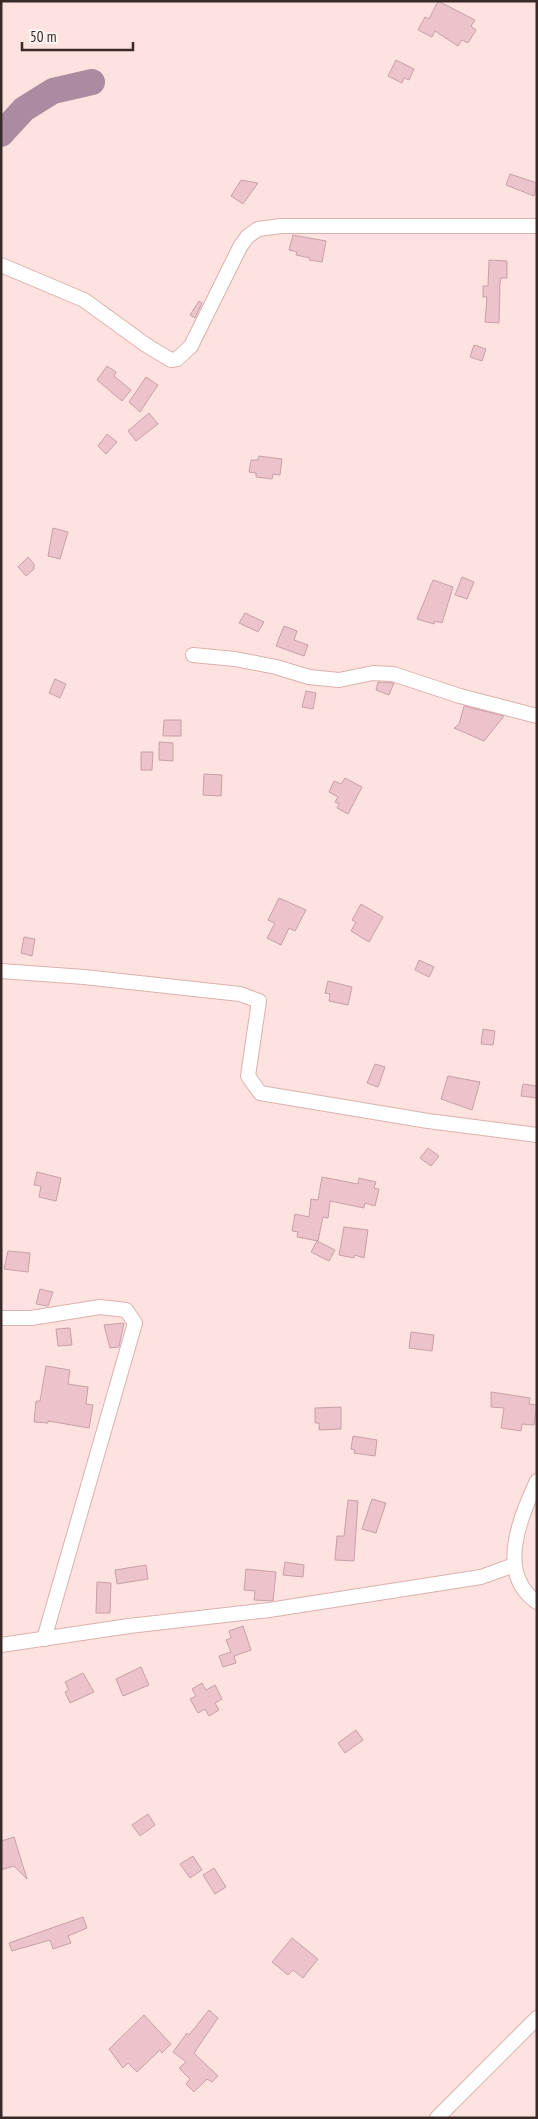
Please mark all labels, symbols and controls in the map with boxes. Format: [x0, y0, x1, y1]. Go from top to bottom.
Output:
scale bar [22, 20, 134, 52]
text: 50 m [30, 27, 56, 46]

